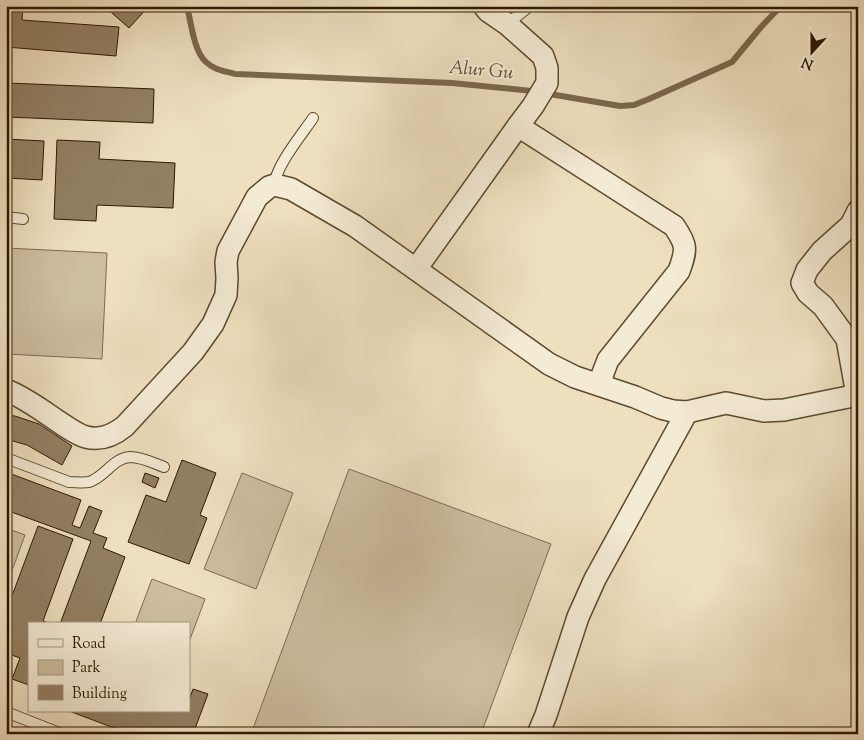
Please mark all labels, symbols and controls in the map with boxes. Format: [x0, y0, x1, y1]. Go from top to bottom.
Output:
north arrow [786, 28, 836, 78]
text: N [799, 51, 817, 74]
water label: Alur Gu [448, 55, 514, 87]
legend [28, 622, 190, 712]
text: Road [72, 634, 106, 655]
text: Park [72, 658, 101, 679]
text: Building [72, 684, 127, 705]

